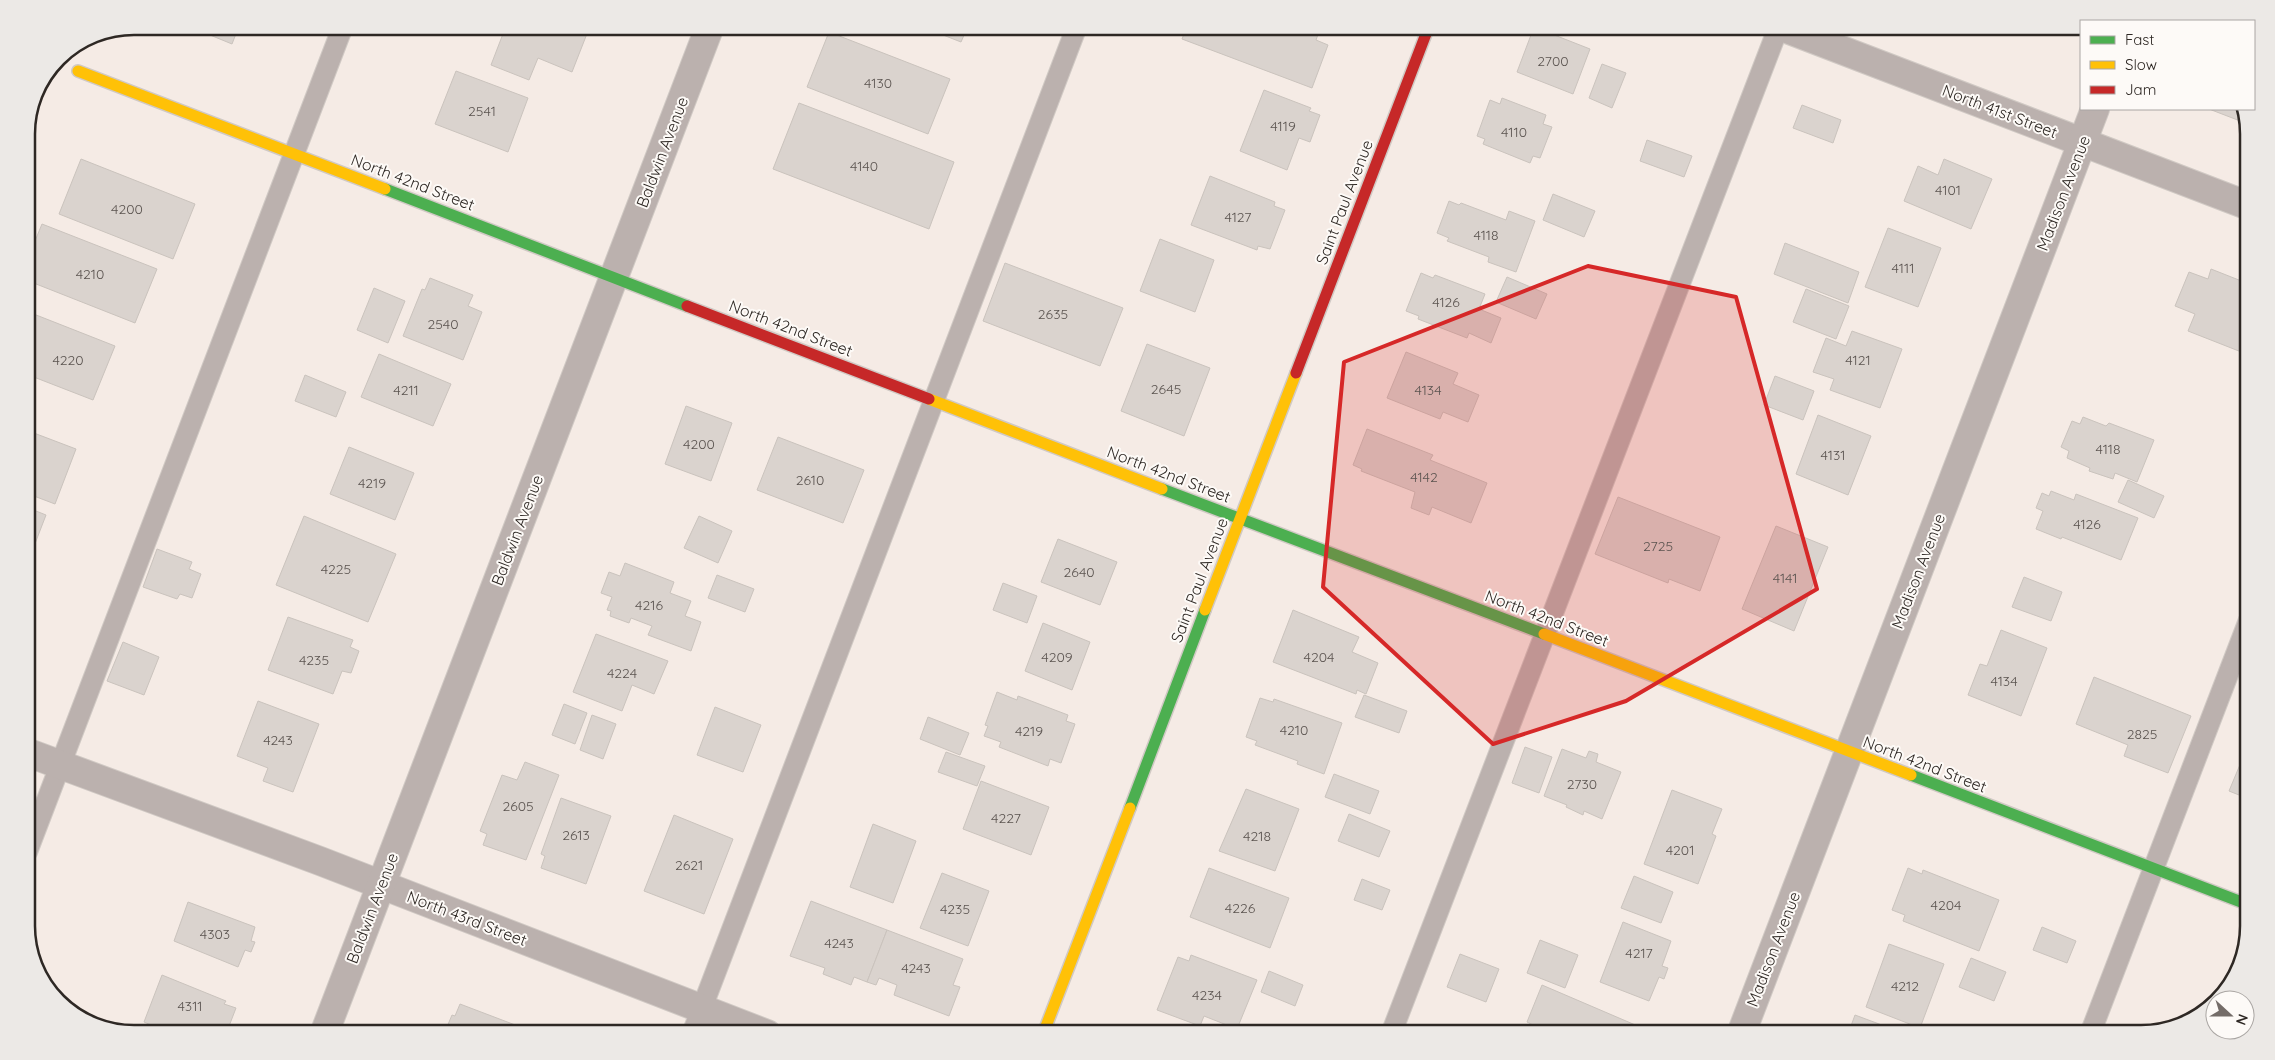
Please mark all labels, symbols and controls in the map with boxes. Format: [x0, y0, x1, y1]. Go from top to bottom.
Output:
legend [2080, 20, 2255, 110]
text: Fast [2125, 30, 2154, 49]
house number: 2700 [1537, 52, 1569, 70]
text: Slow [2125, 55, 2157, 74]
house number: 4130 [864, 74, 892, 92]
street label: North 41st Street [1940, 80, 2060, 142]
text: Jam [2125, 80, 2156, 99]
street label: Baldwin Avenue [632, 94, 692, 210]
house number: 2541 [468, 102, 496, 120]
house number: 4119 [1270, 117, 1296, 135]
house number: 4110 [1501, 123, 1527, 141]
street label: Madison Avenue [2032, 133, 2094, 253]
street label: Saint Paul Avenue [1311, 137, 1377, 267]
street label: North 42nd Street [348, 149, 478, 215]
house number: 4140 [850, 157, 878, 175]
house number: 4101 [1935, 181, 1961, 199]
house number: 4200 [111, 200, 143, 218]
house number: 4127 [1224, 208, 1252, 226]
house number: 4118 [1473, 226, 1499, 244]
house number: 4111 [1892, 259, 1914, 277]
house number: 4210 [76, 265, 104, 283]
house number: 4126 [1432, 293, 1460, 311]
street label: North 42nd Street [726, 295, 856, 361]
house number: 2635 [1038, 305, 1068, 323]
house number: 2540 [427, 315, 459, 333]
house number: 4220 [52, 351, 84, 369]
house number: 4121 [1845, 351, 1871, 369]
house number: 2645 [1151, 380, 1181, 398]
house number: 4211 [393, 381, 419, 399]
house number: 4134 [1414, 381, 1442, 399]
house number: 4200 [683, 435, 715, 453]
house number: 4118 [2095, 440, 2121, 458]
street label: North 42nd Street [1104, 441, 1234, 507]
house number: 4131 [1821, 446, 1845, 464]
house number: 4142 [1410, 468, 1438, 486]
house number: 2610 [796, 471, 824, 489]
street label: Baldwin Avenue [487, 472, 547, 588]
house number: 4219 [358, 474, 386, 492]
street label: Madison Avenue [1887, 511, 1949, 631]
street label: Saint Paul Avenue [1166, 515, 1232, 645]
house number: 4126 [2073, 515, 2101, 533]
house number: 2725 [1643, 537, 1673, 555]
house number: 4225 [321, 560, 351, 578]
house number: 2640 [1063, 563, 1095, 581]
house number: 4141 [1773, 569, 1797, 587]
street label: North 42nd Street [1482, 585, 1612, 651]
house number: 4216 [635, 596, 663, 614]
house number: 4209 [1041, 648, 1073, 666]
house number: 4204 [1304, 648, 1334, 666]
house number: 4235 [299, 651, 329, 669]
house number: 4224 [607, 664, 637, 682]
house number: 4134 [1990, 672, 2018, 690]
house number: 4210 [1280, 721, 1308, 739]
house number: 4219 [1015, 722, 1043, 740]
house number: 2825 [2127, 725, 2157, 743]
house number: 4243 [263, 731, 293, 749]
street label: North 42nd Street [1860, 731, 1990, 797]
house number: 2730 [1567, 775, 1597, 793]
house number: 2605 [502, 797, 534, 815]
house number: 4227 [991, 809, 1021, 827]
house number: 2613 [562, 826, 590, 844]
house number: 4218 [1243, 827, 1271, 845]
house number: 4201 [1666, 841, 1694, 859]
street label: Baldwin Avenue [342, 850, 402, 966]
house number: 2621 [675, 856, 703, 874]
street label: North 43rd Street [404, 886, 530, 950]
street label: Madison Avenue [1742, 889, 1804, 1009]
house number: 4204 [1931, 896, 1961, 914]
house number: 4226 [1225, 899, 1256, 917]
house number: 4235 [940, 900, 970, 918]
house number: 4303 [200, 925, 230, 943]
house number: 4243 [824, 934, 854, 952]
house number: 4217 [1625, 944, 1653, 962]
house number: 4243 [901, 959, 931, 977]
house number: 4212 [1891, 977, 1919, 995]
house number: 4234 [1192, 986, 1222, 1004]
north arrow [2205, 990, 2255, 1040]
house number: 4311 [177, 997, 203, 1015]
text: N [2232, 1012, 2252, 1028]

